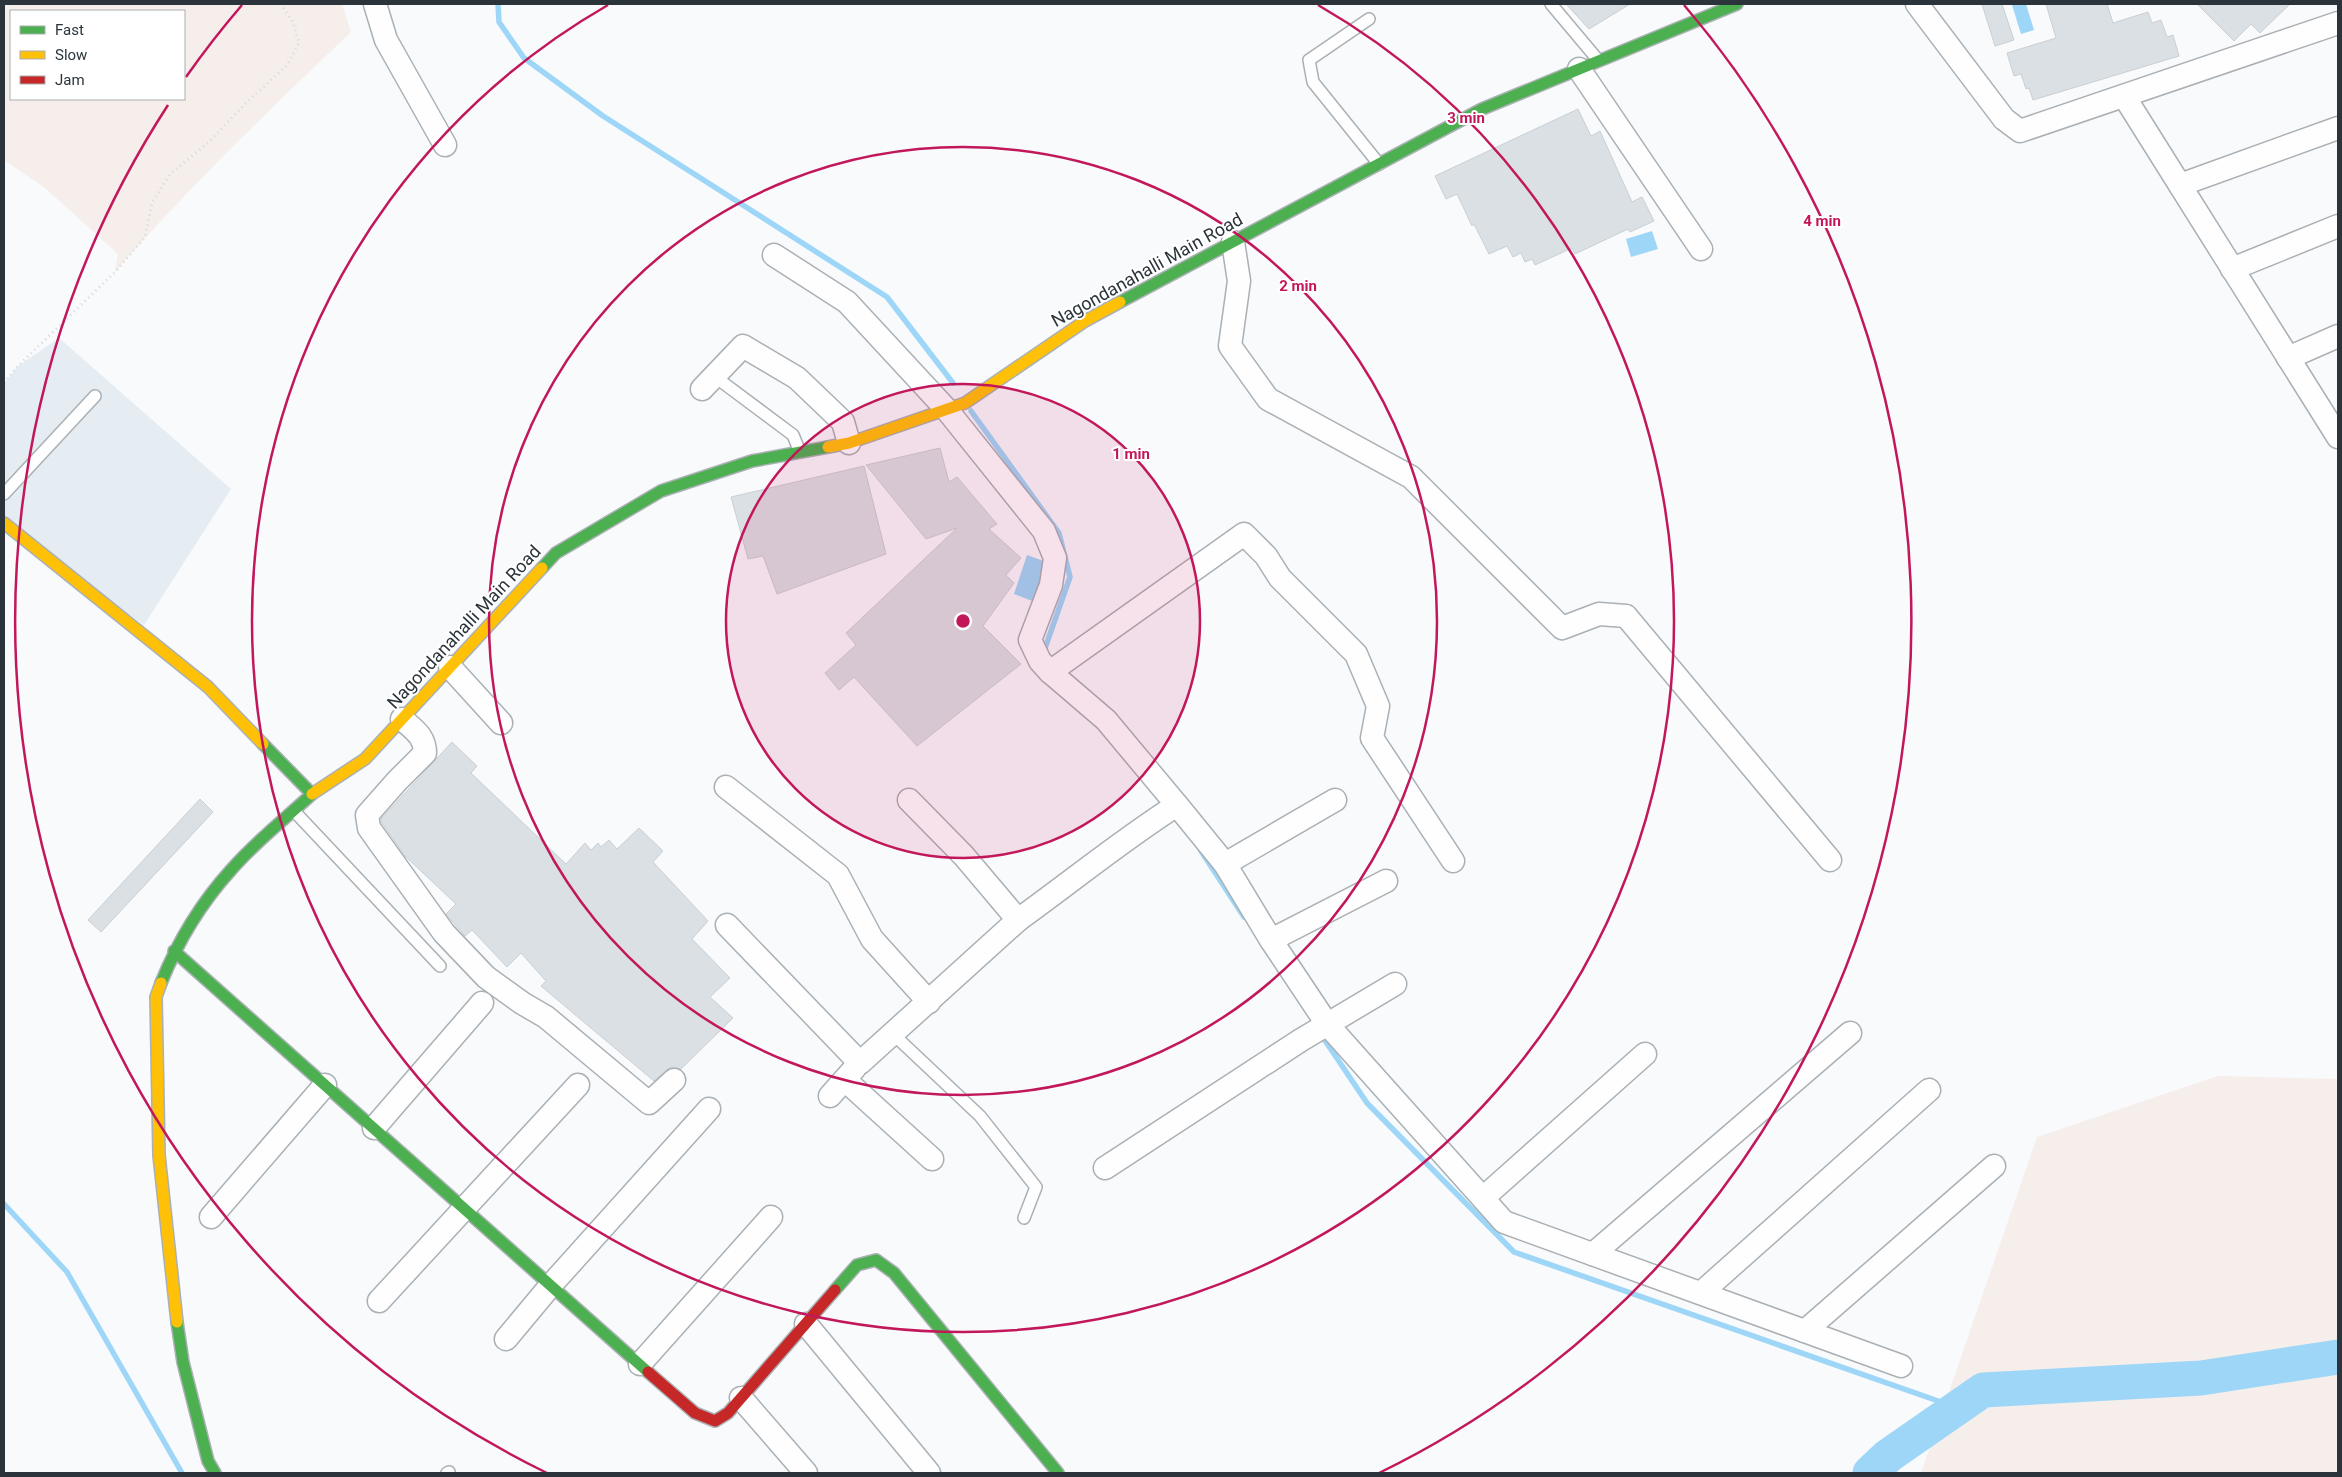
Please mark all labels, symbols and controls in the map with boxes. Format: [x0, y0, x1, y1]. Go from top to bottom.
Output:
legend [10, 10, 185, 100]
text: Fast [55, 21, 84, 39]
text: Slow [55, 46, 87, 64]
text: Jam [55, 71, 85, 89]
text: 3 min [1447, 109, 1485, 127]
street label: Nagondanahalli Main Road [1047, 208, 1246, 331]
text: 4 min [1803, 212, 1841, 230]
text: 2 min [1279, 277, 1317, 295]
text: 1 min [1112, 445, 1150, 463]
street label: Nagondanahalli Main Road [382, 541, 545, 713]
centre of rings [954, 612, 972, 630]

